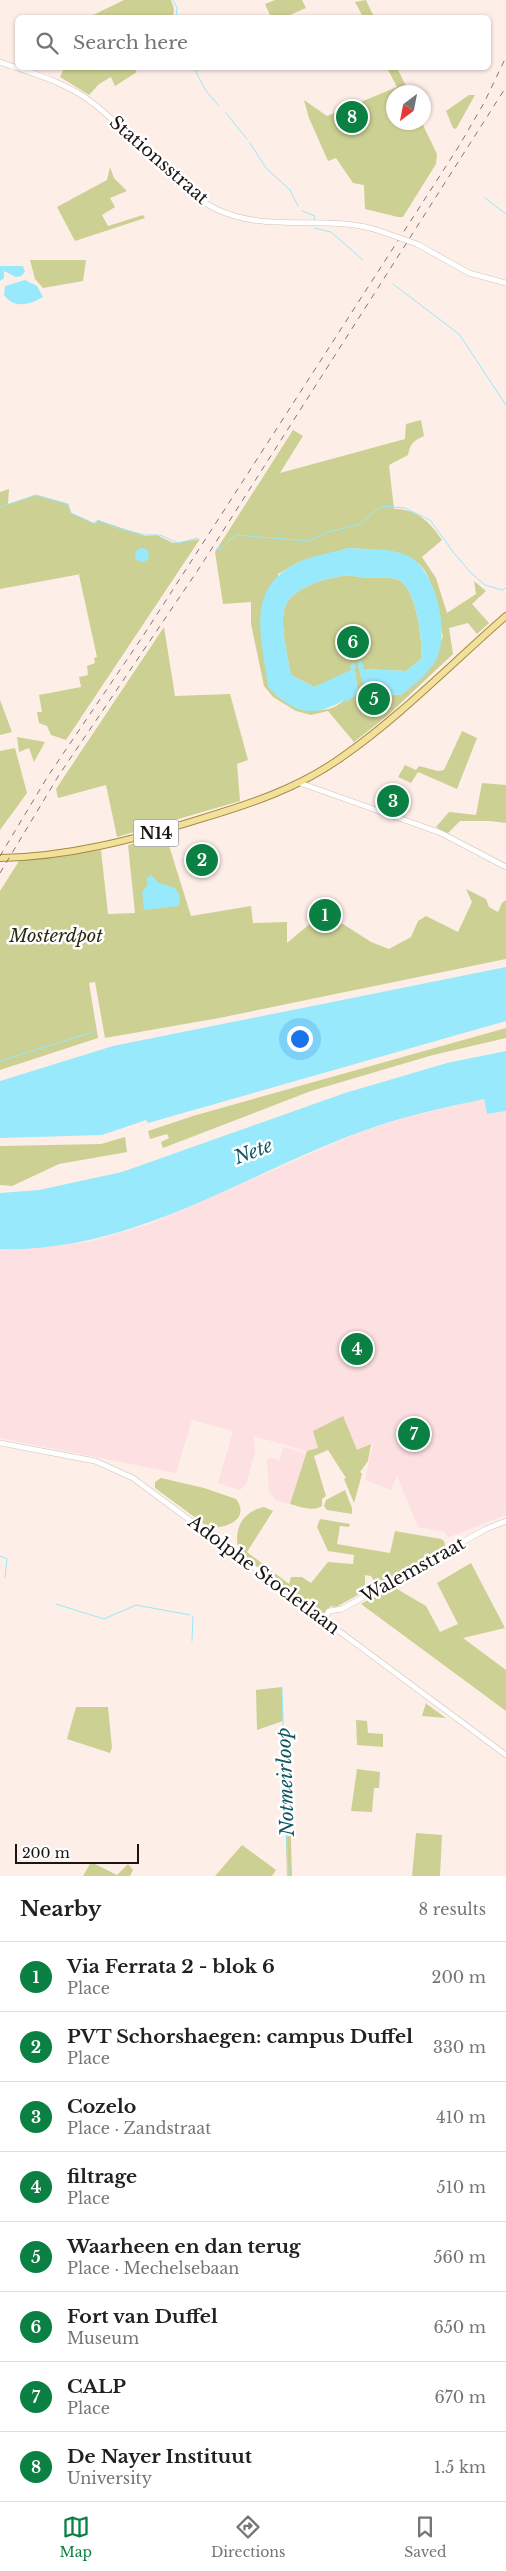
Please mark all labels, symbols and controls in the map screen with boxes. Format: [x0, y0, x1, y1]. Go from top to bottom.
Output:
search box [15, 15, 491, 70]
icon: search [33, 29, 61, 57]
text: Search here [73, 31, 188, 54]
north arrow [386, 85, 431, 130]
pin: 8 [336, 98, 368, 136]
street label: Stationsstraat [105, 111, 213, 209]
pin: 6 [337, 623, 369, 661]
pin: 5 [358, 680, 390, 718]
pin: 3 [377, 782, 409, 820]
road number: N14 [134, 820, 178, 846]
pin: 2 [186, 841, 218, 879]
pin: 1 [309, 896, 341, 934]
park label: Mosterdpot [8, 925, 103, 947]
your location [287, 1026, 313, 1052]
water label: Nete [230, 1134, 276, 1170]
pin: 4 [341, 1330, 373, 1368]
pin: 7 [398, 1415, 430, 1453]
street label: Adolphe Stocletlaan [183, 1510, 344, 1639]
street label: Walemstraat [356, 1532, 469, 1608]
water label: Notmeirloop [272, 1727, 299, 1838]
scale bar [15, 1841, 139, 1864]
text: 200 m [22, 1844, 70, 1862]
text: Nearby [20, 1896, 101, 1922]
text: 8 results [419, 1899, 486, 1919]
text: Via Ferrata 2 - blok 6 [67, 1955, 275, 1978]
text: 1 [33, 1967, 39, 1987]
text: 200 m [432, 1967, 486, 1987]
text: Place [67, 1978, 110, 1998]
text: PVT Schorshaegen: campus Duffel [67, 2025, 413, 2048]
text: 2 [31, 2037, 41, 2057]
text: 330 m [433, 2037, 486, 2057]
text: Place [67, 2048, 110, 2068]
text: Cozelo [67, 2095, 136, 2118]
text: 3 [31, 2107, 41, 2127]
text: 410 m [436, 2107, 486, 2127]
text: Place · Zandstraat [67, 2118, 211, 2138]
text: filtrage [67, 2165, 137, 2188]
text: 4 [31, 2177, 41, 2197]
text: 510 m [437, 2177, 486, 2197]
text: Place [67, 2188, 110, 2208]
text: Waarheen en dan terug [67, 2235, 300, 2258]
text: 5 [31, 2247, 41, 2267]
text: 560 m [433, 2247, 486, 2267]
text: Place · Mechelsebaan [67, 2258, 239, 2278]
text: Fort van Duffel [67, 2305, 218, 2328]
text: 6 [31, 2317, 41, 2337]
text: 650 m [433, 2317, 486, 2337]
text: Museum [67, 2328, 139, 2348]
text: CALP [67, 2375, 126, 2398]
text: 7 [32, 2387, 40, 2407]
text: 670 m [434, 2387, 486, 2407]
text: Place [67, 2398, 110, 2418]
text: De Nayer Instituut [67, 2445, 252, 2468]
text: 8 [31, 2457, 41, 2477]
text: 1.5 km [434, 2457, 486, 2477]
text: University [67, 2468, 152, 2488]
tab: Map [59, 2513, 92, 2561]
tab: Directions [211, 2513, 285, 2561]
tab: Saved [404, 2513, 447, 2561]

